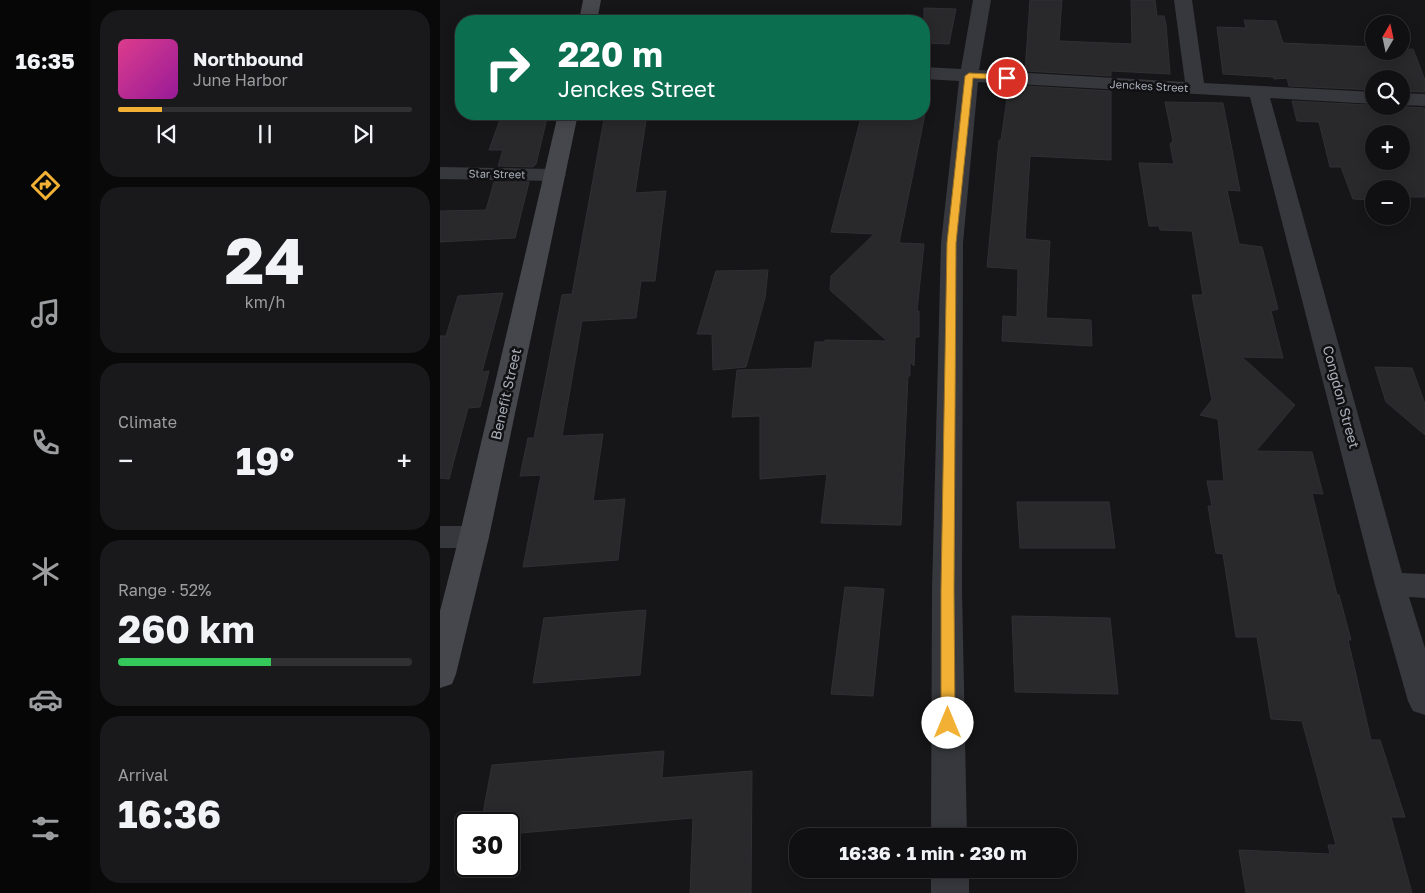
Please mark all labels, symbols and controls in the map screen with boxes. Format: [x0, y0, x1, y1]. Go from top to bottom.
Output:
north arrow [1365, 15, 1410, 60]
map controls [1365, 15, 1410, 225]
text: 220 m [558, 33, 663, 75]
icon: right [475, 35, 540, 100]
text: 16:35 [15, 47, 75, 74]
text: Northbound [193, 47, 303, 70]
pin [986, 57, 1028, 99]
icon: arrive [993, 64, 1021, 92]
text: June Harbor [193, 70, 288, 90]
button: search [1365, 70, 1410, 115]
text: Jenckes Street [558, 75, 716, 102]
street label: Jenckes Street [1109, 77, 1189, 94]
icon: previous [153, 120, 181, 148]
icon: pause [251, 120, 279, 148]
icon: next [349, 120, 377, 148]
button: + [1365, 125, 1410, 170]
street label: Star Street [468, 167, 526, 180]
icon: directions [28, 168, 63, 203]
button: − [1365, 180, 1410, 225]
text: 24 [225, 220, 305, 298]
text: km/h [245, 292, 285, 312]
icon: music [28, 296, 63, 331]
street label: Congdon Street [1320, 344, 1363, 450]
street label: Benefit Street [487, 346, 524, 441]
text: Climate [118, 412, 177, 432]
icon: phone [28, 425, 63, 460]
text: 19° [236, 438, 294, 483]
text: − [118, 444, 133, 477]
text: + [397, 444, 412, 477]
icon: climate [28, 554, 63, 589]
text: Range · 52% [118, 580, 212, 600]
text: 260 km [118, 606, 255, 651]
icon: car [28, 682, 63, 717]
position arrow [921, 696, 973, 748]
text: Arrival [118, 765, 168, 785]
text: 16:36 [118, 791, 221, 836]
icon: filters [28, 811, 63, 846]
speed limit sign: 30 [455, 812, 520, 877]
text: 16:36 · 1 min · 230 m [839, 841, 1027, 864]

